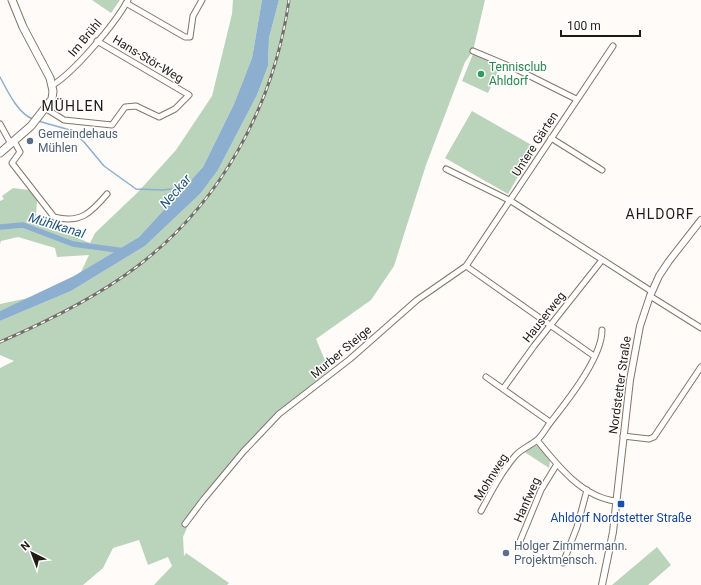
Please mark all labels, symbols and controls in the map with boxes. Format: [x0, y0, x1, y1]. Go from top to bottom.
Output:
scale bar [561, 12, 640, 38]
street label: Im Brühl [65, 16, 105, 60]
text: 100 m [567, 19, 601, 33]
street label: Hans-Stör-Weg [110, 32, 186, 86]
place label: Tennisclub Ahldorf [489, 60, 547, 88]
marker: Tennisclub Ahldorf [476, 69, 486, 79]
district label: MÜHLEN [42, 98, 104, 114]
street label: Untere Gärten [509, 109, 561, 179]
place label: Gemeindehaus Mühlen [38, 127, 118, 155]
marker: Gemeindehaus Mühlen [25, 136, 35, 146]
water label: Neckar [157, 171, 195, 211]
district label: AHLDORF [626, 206, 694, 222]
water label: Mühlkanal [27, 210, 88, 241]
street label: Hauserweg [520, 289, 568, 345]
street label: Murber Steige [308, 323, 374, 381]
street label: Nordstetter Straße [606, 335, 634, 435]
street label: Mohnweg [471, 451, 511, 503]
street label: Hanfweg [511, 475, 543, 525]
marker: Ahldorf Nordstetter Straße [616, 499, 626, 509]
place label: Ahldorf Nordstetter Straße [550, 511, 692, 525]
north arrow [12, 533, 52, 573]
text: N [18, 538, 33, 553]
place label: Holger Zimmermann. Projektmensch. [514, 539, 628, 567]
marker: Holger Zimmermann. Projektmensch. [501, 548, 511, 558]

